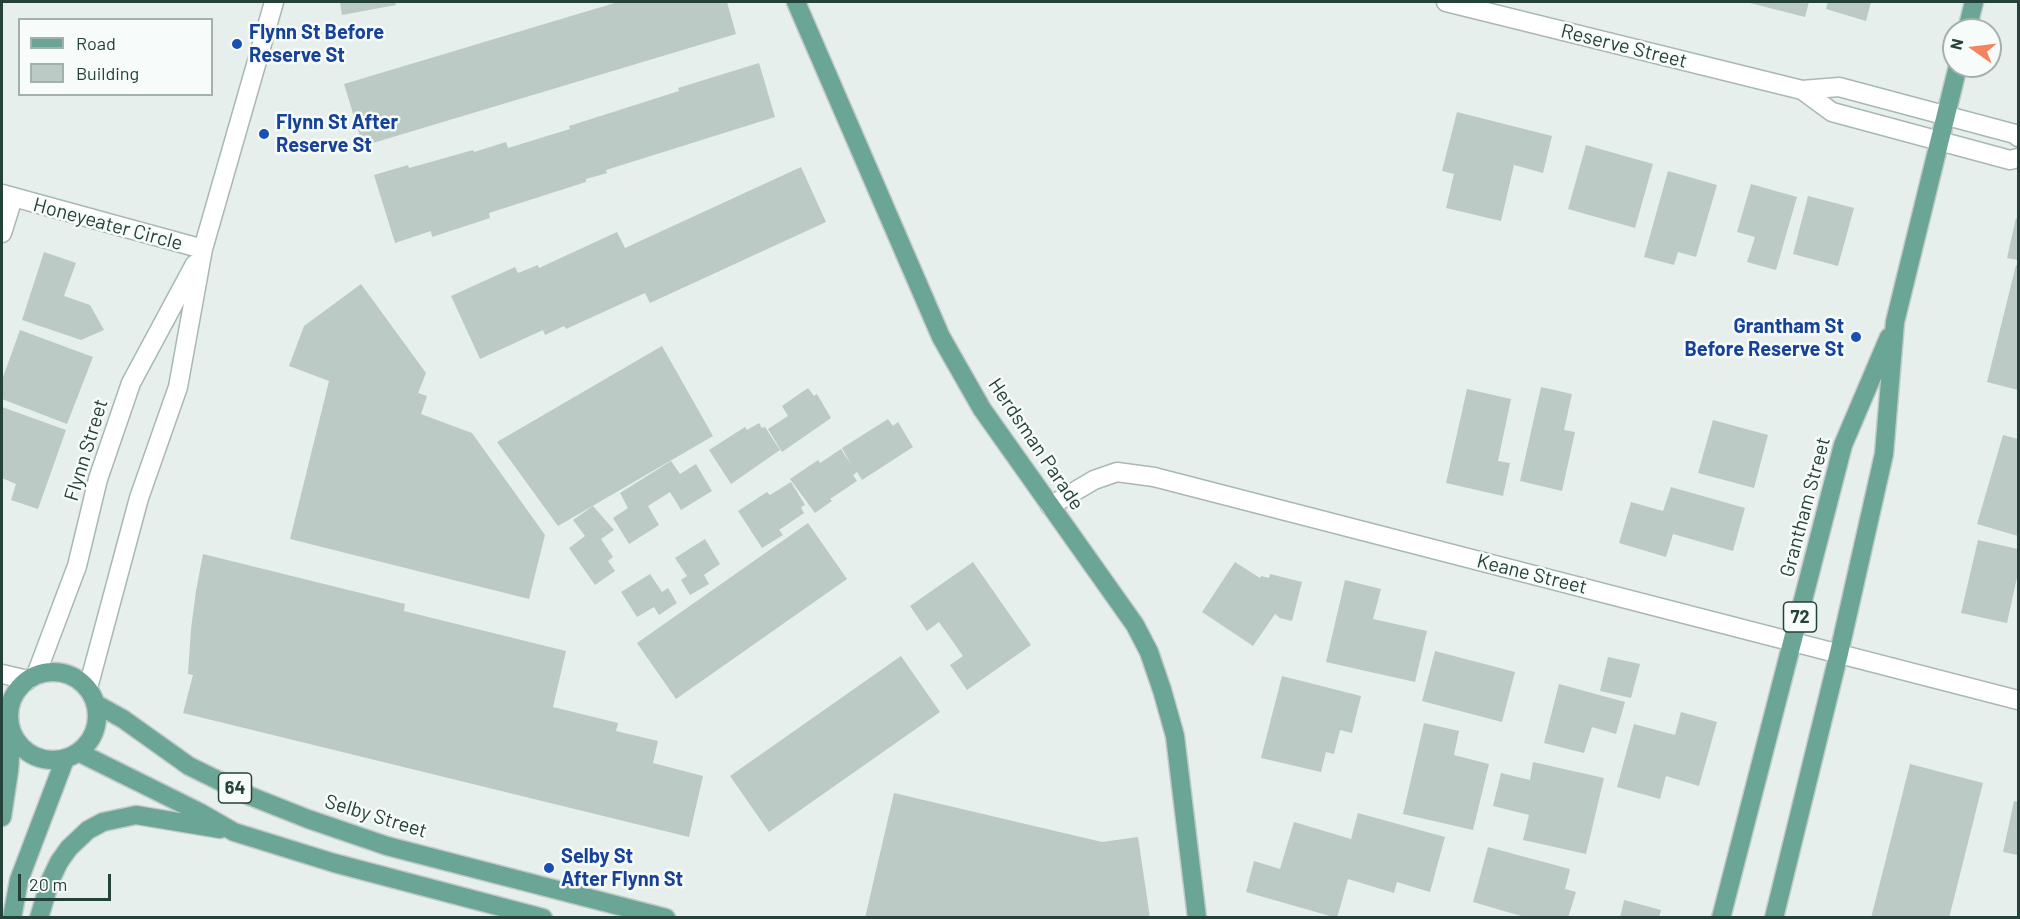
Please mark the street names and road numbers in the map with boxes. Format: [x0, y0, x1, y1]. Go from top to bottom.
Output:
street label: Reserve Street [1558, 19, 1690, 73]
street label: Honeyeater Circle [31, 193, 185, 255]
street label: Herdsman Parade [983, 373, 1089, 515]
street label: Flynn Street [59, 396, 113, 504]
street label: Grantham Street [1775, 434, 1835, 580]
street label: Keane Street [1474, 549, 1590, 599]
road number: 72 [1784, 602, 1816, 632]
road number: 64 [218, 773, 252, 803]
street label: Selby Street [322, 789, 430, 843]

